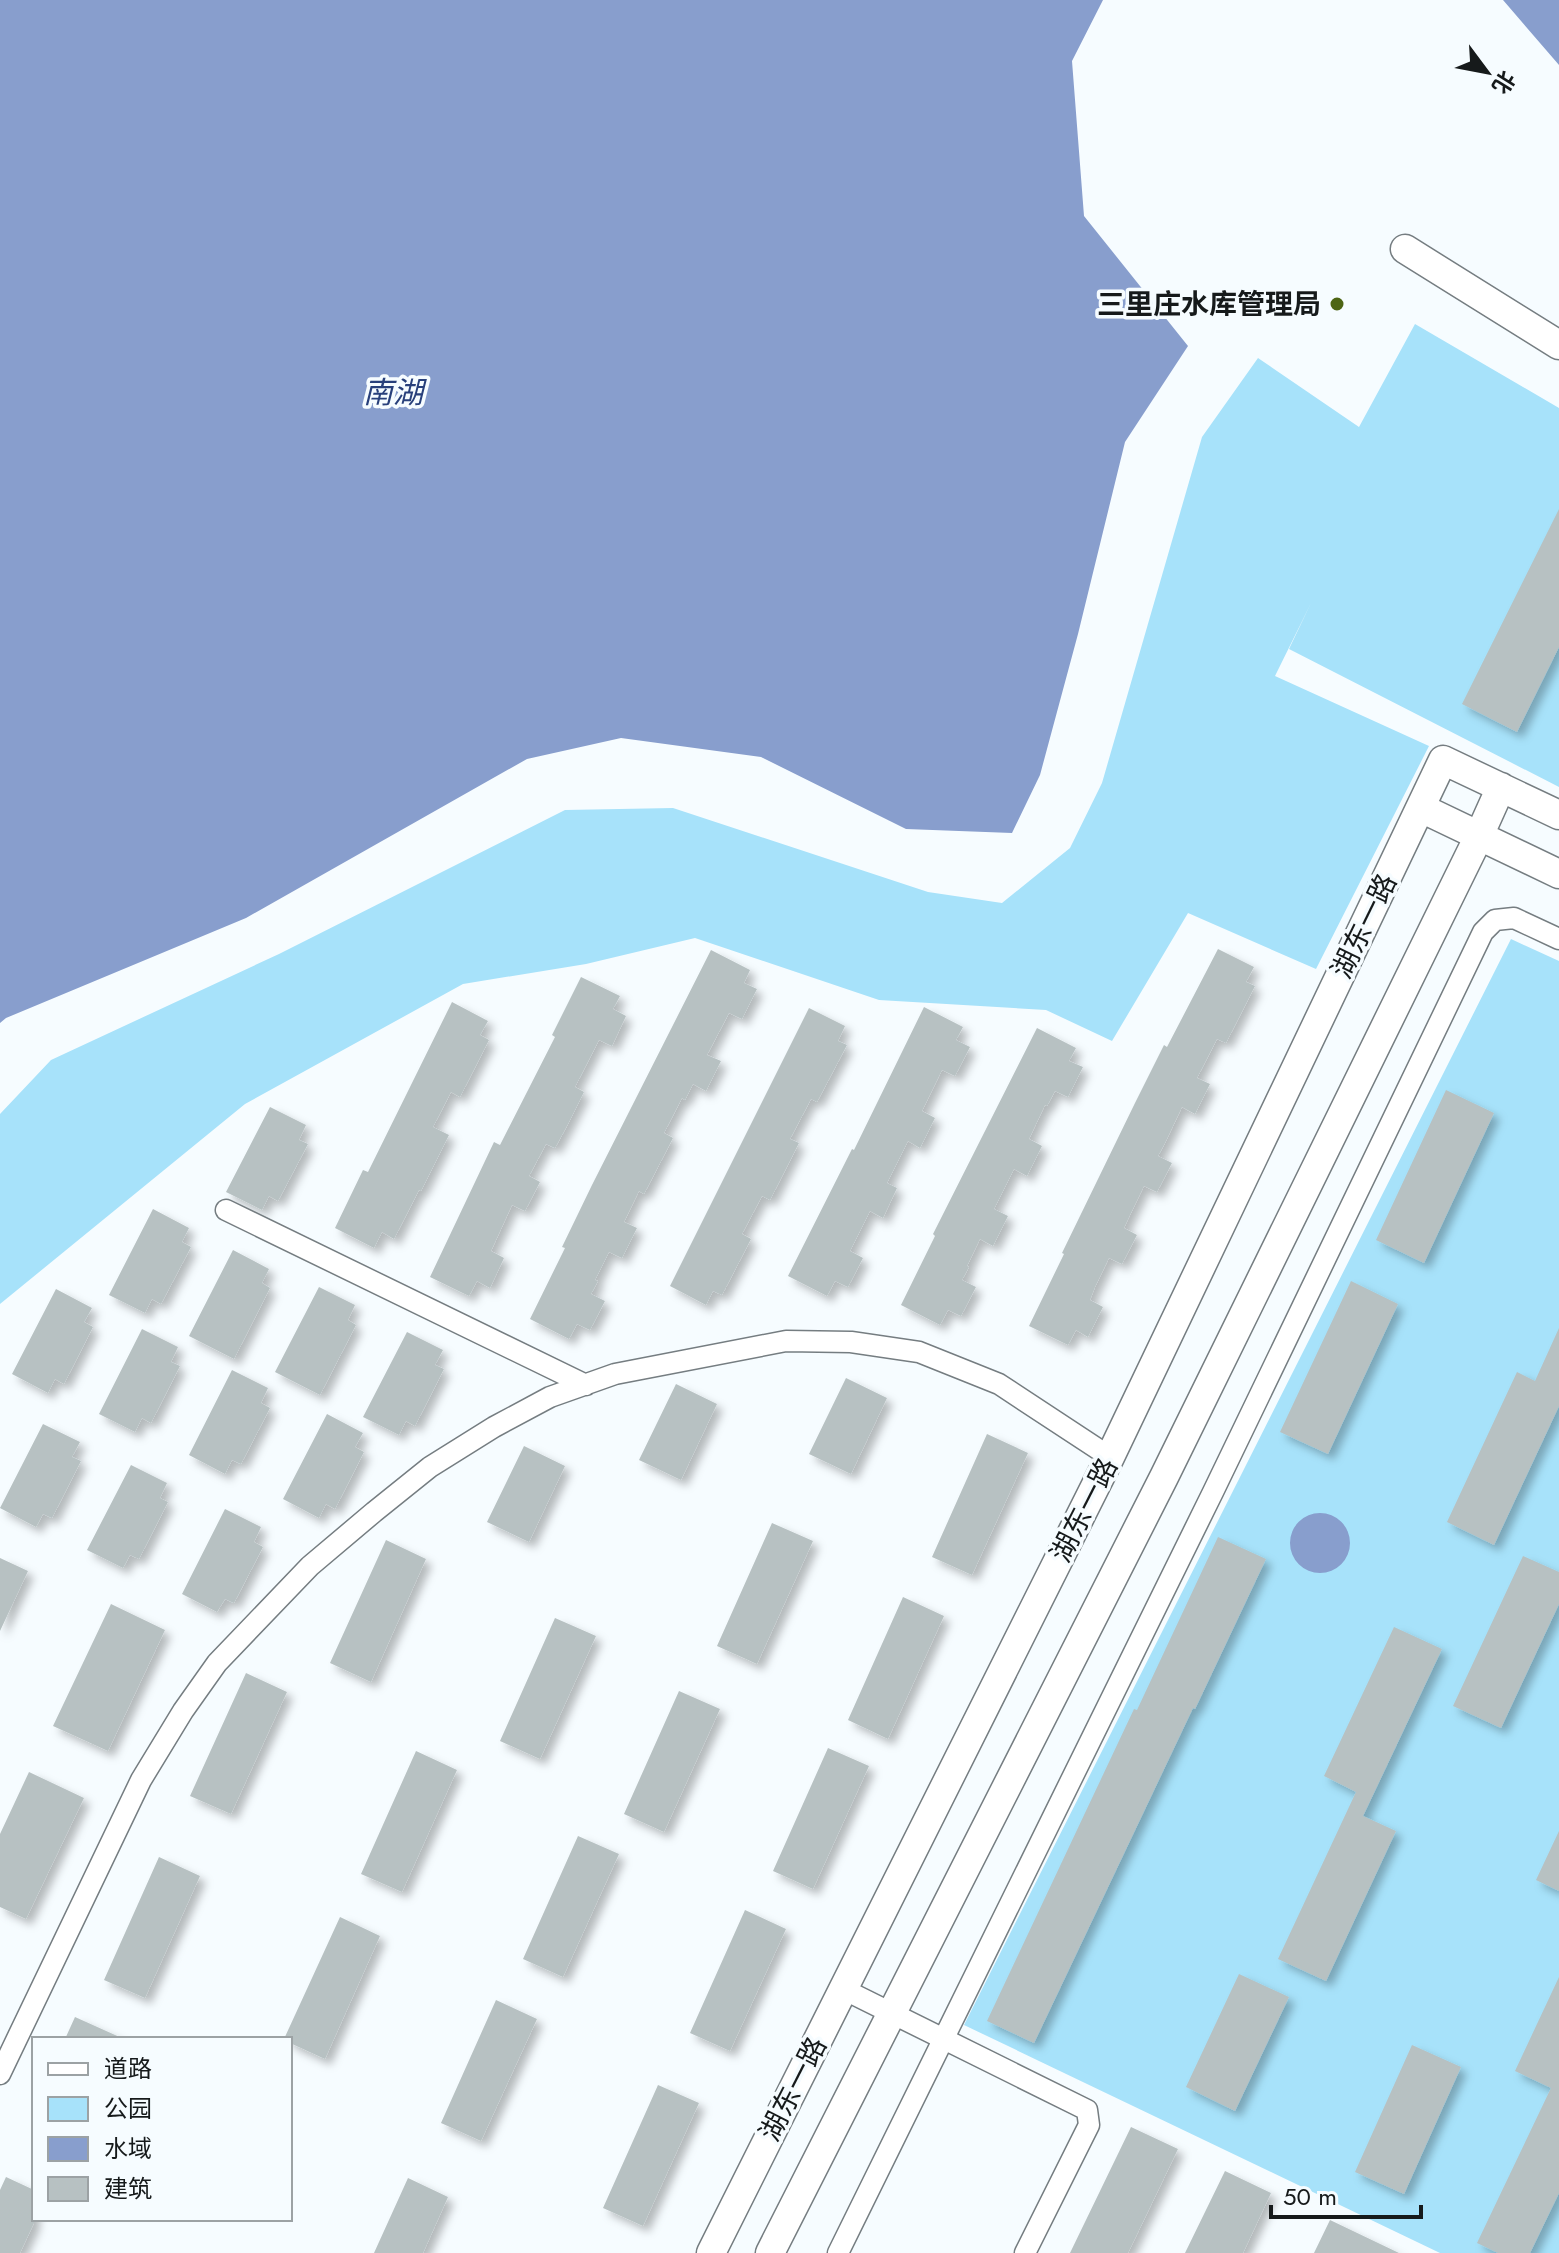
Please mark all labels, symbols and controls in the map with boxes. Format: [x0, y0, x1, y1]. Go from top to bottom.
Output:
north arrow [1447, 32, 1527, 112]
text: 北 [1485, 65, 1523, 100]
place label: 三里庄水库管理局 [1097, 284, 1321, 325]
marker: 三里庄水库管理局 [1328, 295, 1346, 313]
water label: 南湖 [363, 371, 427, 414]
street label: 湖东一路 [1321, 867, 1407, 985]
street label: 湖东一路 [1040, 1451, 1128, 1569]
street label: 湖东一路 [749, 2030, 837, 2148]
legend [32, 2037, 292, 2221]
text: 道路 [104, 2051, 152, 2086]
text: 公园 [104, 2091, 152, 2126]
text: 水域 [104, 2131, 152, 2166]
scale bar [1271, 2169, 1421, 2219]
text: 建筑 [104, 2171, 152, 2206]
text: 50 m [1283, 2179, 1337, 2214]

